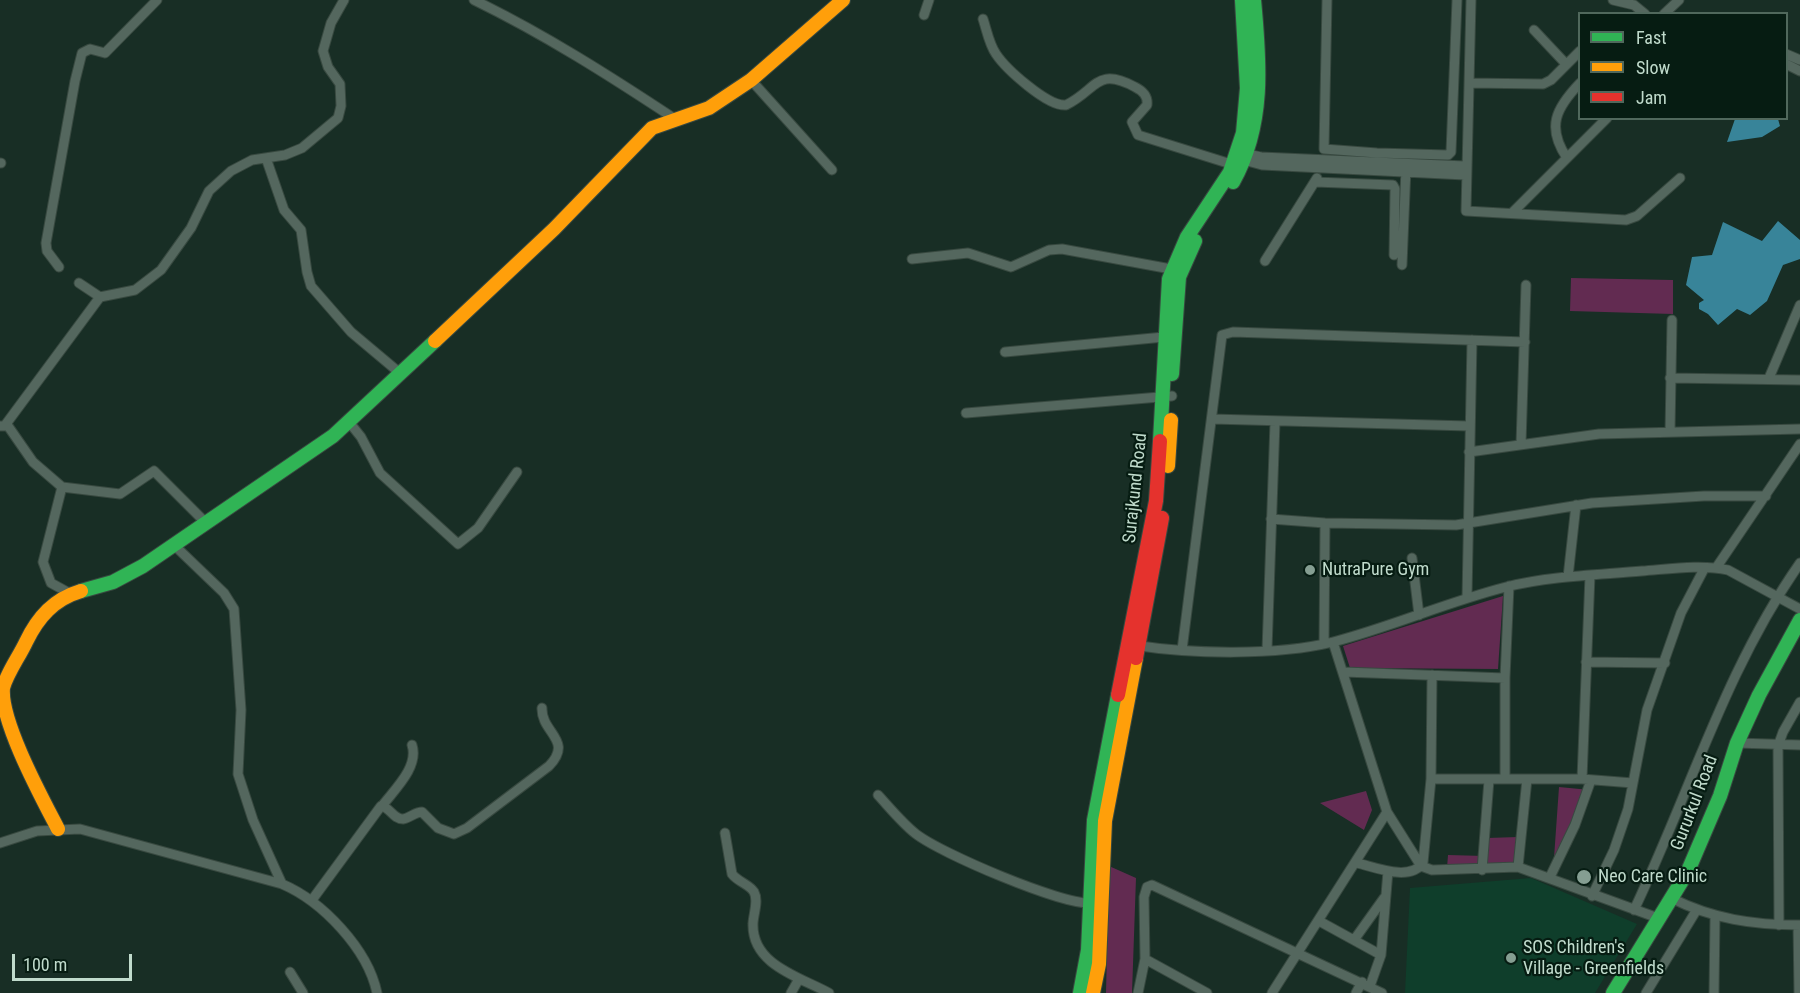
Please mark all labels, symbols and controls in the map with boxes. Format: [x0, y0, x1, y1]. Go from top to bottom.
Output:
legend [1578, 12, 1788, 120]
text: Fast [1636, 27, 1667, 48]
text: Slow [1636, 57, 1670, 78]
text: Jam [1636, 87, 1667, 108]
street label: Surajkund Road [1119, 432, 1153, 544]
place label: NutraPure Gym [1322, 559, 1429, 581]
marker: NutraPure Gym [1303, 563, 1317, 577]
street label: Gururkul Road [1667, 752, 1723, 854]
place label: Neo Care Clinic [1598, 866, 1707, 888]
marker: Neo Care Clinic [1575, 868, 1593, 886]
place label: SOS Children's Village - Greenfields [1523, 937, 1664, 980]
scale bar [15, 942, 135, 980]
marker: SOS Children's Village - Greenfields [1504, 951, 1518, 965]
text: 100 m [23, 954, 67, 975]

